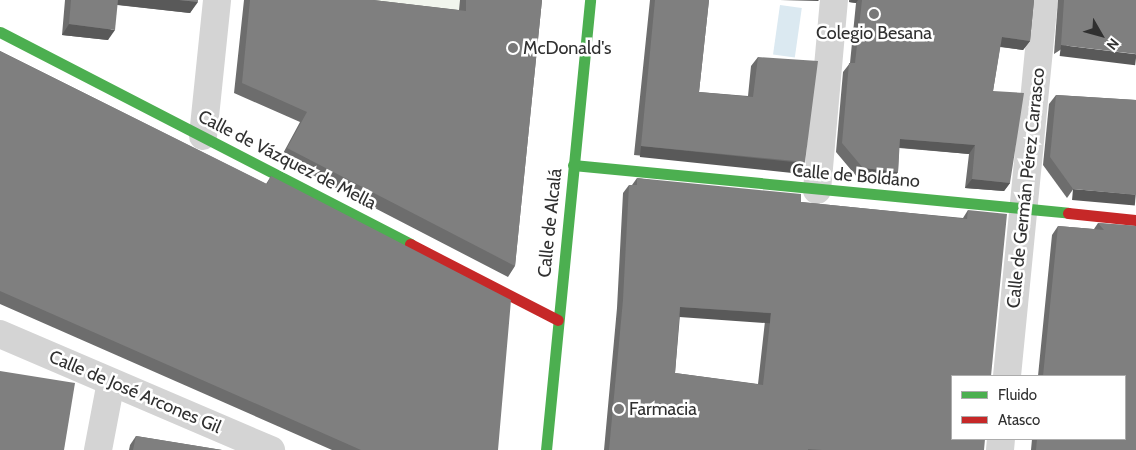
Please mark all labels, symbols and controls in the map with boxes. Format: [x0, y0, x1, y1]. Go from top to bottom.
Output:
marker: Colegio Besana [868, 8, 880, 20]
north arrow [1076, 10, 1126, 60]
place label: Colegio Besana [816, 22, 932, 44]
text: N [1103, 35, 1123, 54]
place label: McDonald's [523, 37, 611, 59]
marker: McDonald's [507, 42, 519, 54]
street label: Calle de Germán Pérez Carrasco [1003, 67, 1049, 309]
street label: Calle de Vázquez de Mella [194, 106, 380, 214]
street label: Calle de Boldano [791, 160, 921, 192]
street label: Calle de Alcalá [534, 167, 566, 279]
street label: Calle de José Arcones Gil [46, 346, 224, 438]
legend [951, 375, 1126, 440]
text: Fluido [998, 386, 1037, 404]
place label: Farmacia [629, 398, 697, 420]
marker: Farmacia [613, 403, 625, 415]
text: Atasco [998, 411, 1040, 429]

